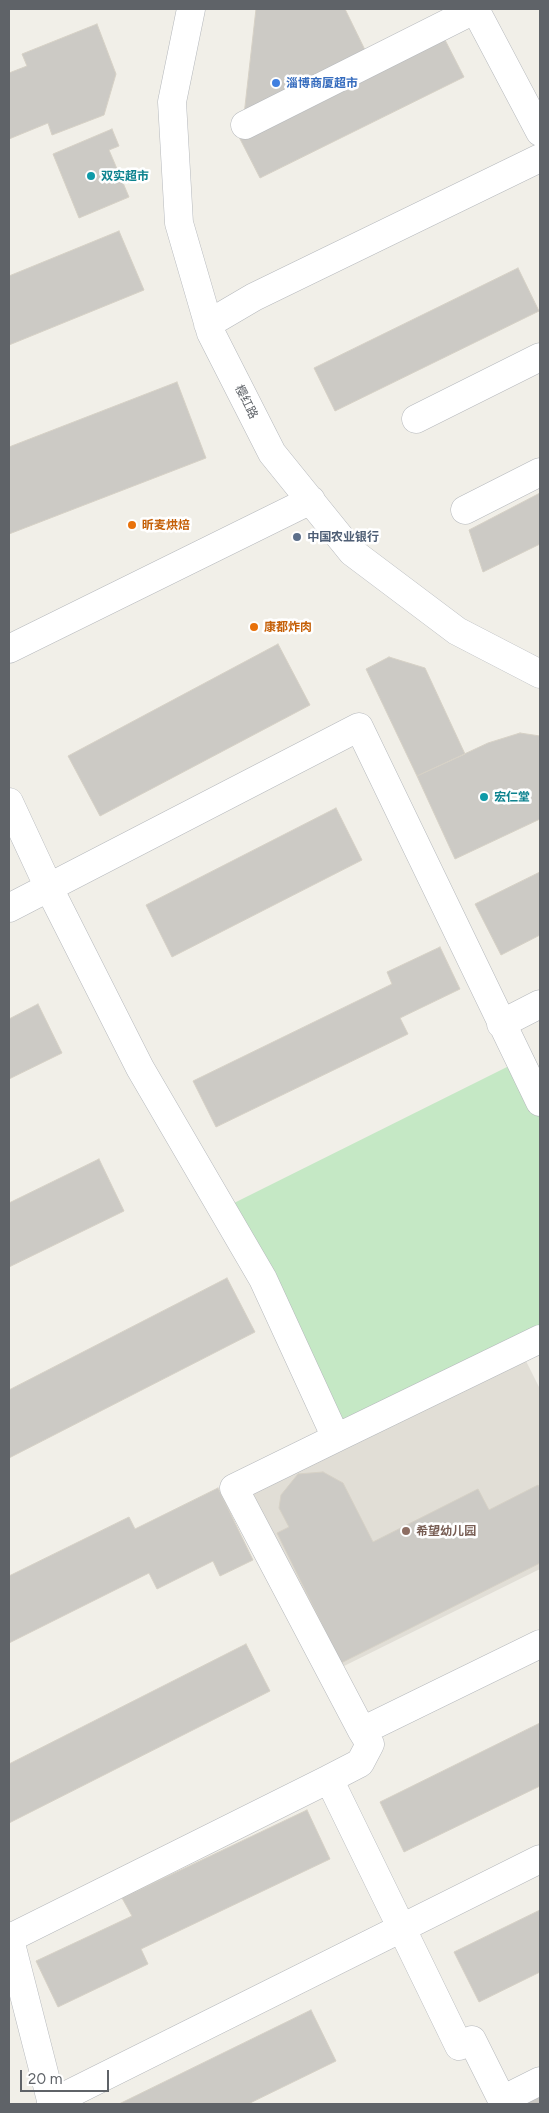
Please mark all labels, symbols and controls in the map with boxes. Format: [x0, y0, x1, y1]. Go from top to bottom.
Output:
place label: 淄博商厦超市 [286, 76, 358, 90]
marker: 淄博商厦超市 [270, 77, 282, 89]
place label: 双实超市 [101, 169, 149, 183]
marker: 双实超市 [85, 170, 97, 182]
street label: 樱红路 [231, 383, 261, 421]
place label: 昕麦烘焙 [142, 518, 190, 532]
marker: 昕麦烘焙 [126, 519, 138, 531]
place label: 中国农业银行 [307, 530, 379, 544]
marker: 中国农业银行 [291, 531, 303, 543]
place label: 康都炸肉 [264, 620, 312, 634]
marker: 康都炸肉 [248, 621, 260, 633]
place label: 宏仁堂 [494, 790, 530, 804]
marker: 宏仁堂 [478, 791, 490, 803]
place label: 希望幼儿园 [416, 1524, 476, 1538]
marker: 希望幼儿园 [400, 1525, 412, 1537]
scale bar [22, 2060, 111, 2092]
text: 20 m [28, 2070, 62, 2088]

